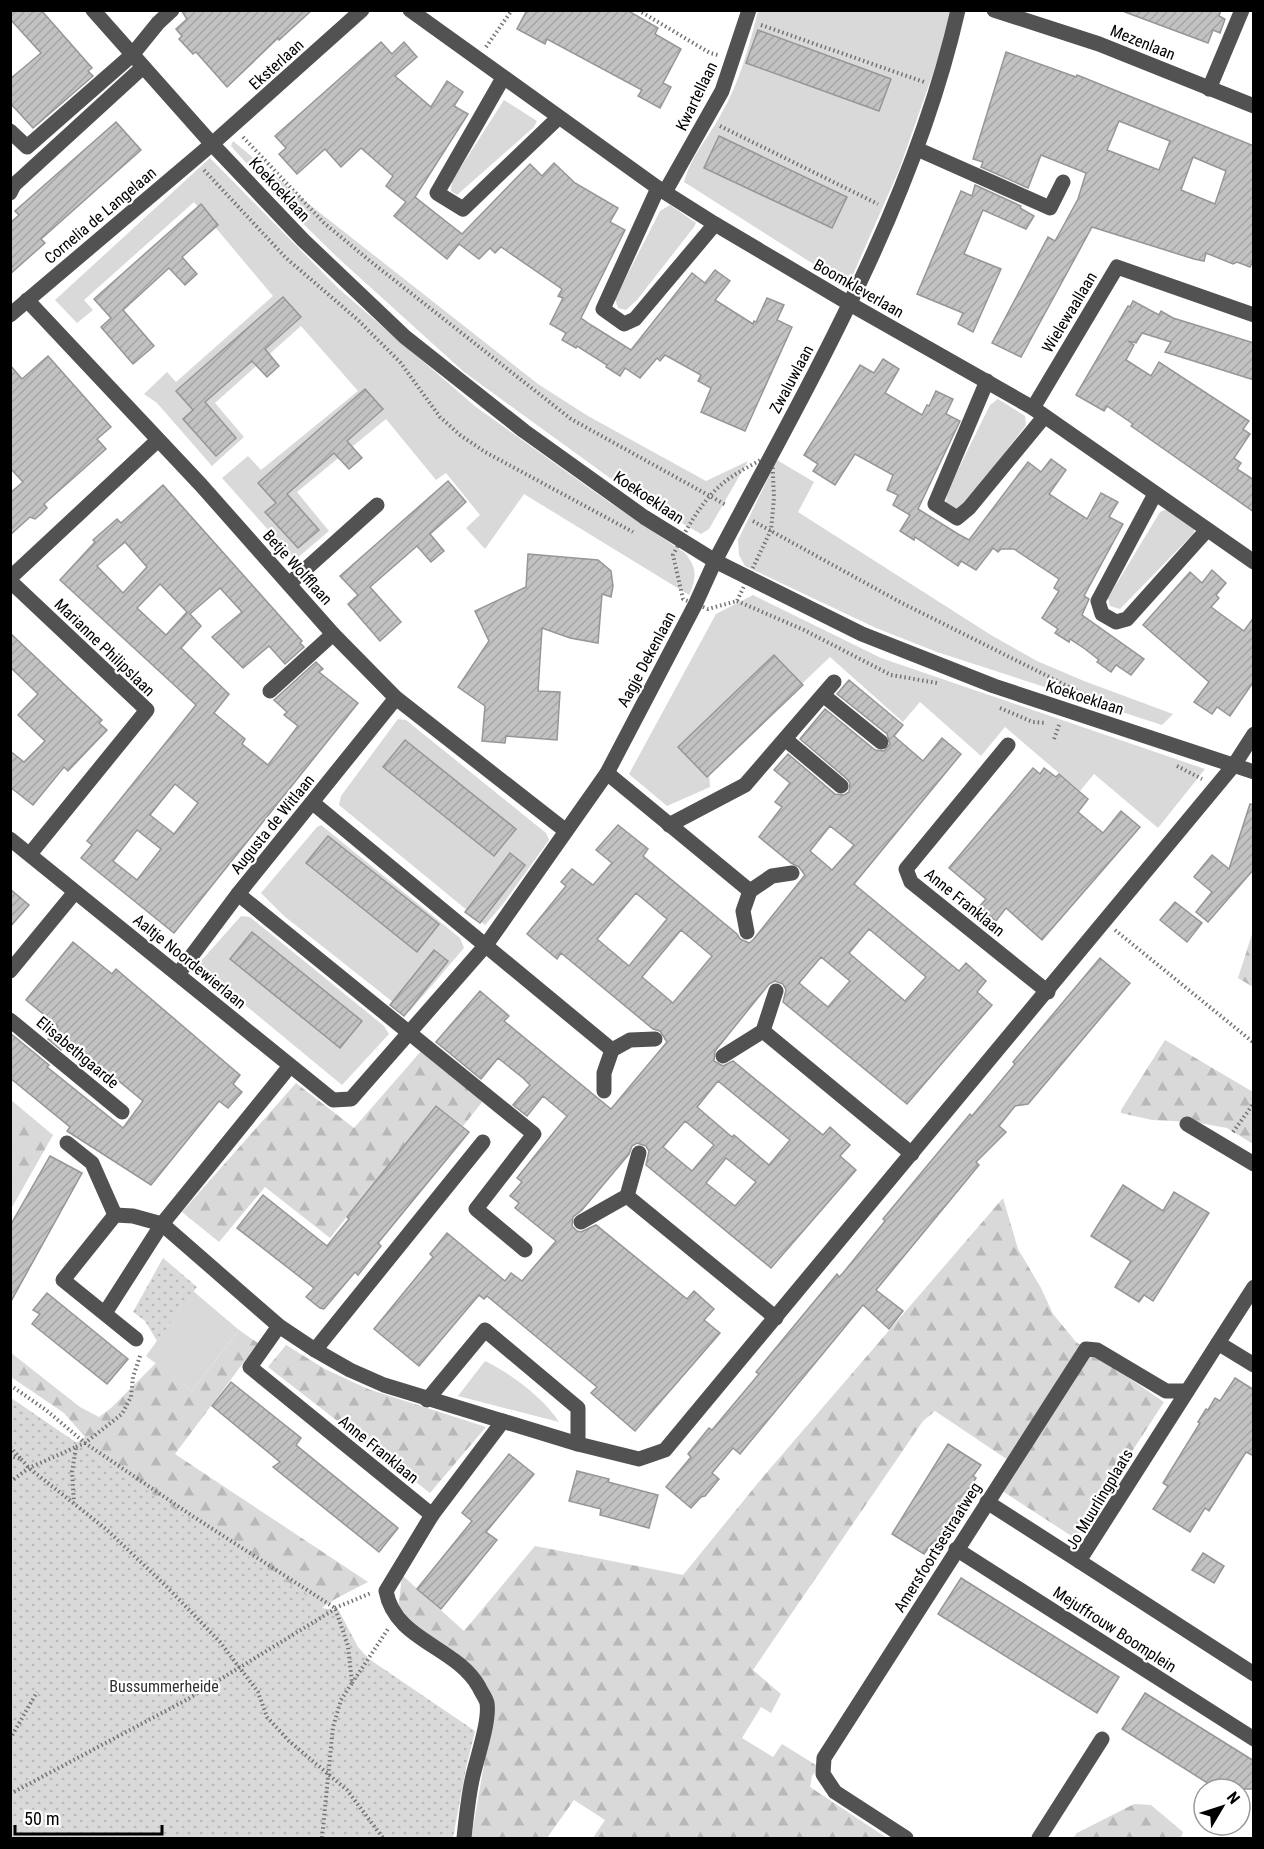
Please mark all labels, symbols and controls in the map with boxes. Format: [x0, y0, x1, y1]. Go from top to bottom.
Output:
street label: Mezenlaan [1108, 21, 1178, 64]
street label: Eksterlaan [245, 35, 307, 94]
street label: Kwartellaan [672, 59, 721, 134]
street label: Koekoeklaan [245, 153, 314, 225]
street label: Cornelia de Langelaan [41, 163, 160, 268]
street label: Boomkleverlaan [810, 255, 907, 322]
street label: Wielewaallaan [1038, 268, 1101, 356]
street label: Zwaluwlaan [765, 342, 817, 417]
street label: Koekoeklaan [610, 467, 688, 528]
street label: Betje Wolfflaan [259, 526, 336, 609]
street label: Marianne Philipslaan [51, 595, 159, 700]
street label: Aagje Dekenlaan [613, 608, 680, 710]
street label: Koekoeklaan [1044, 676, 1126, 719]
street label: Augusta de Witlaan [227, 771, 318, 878]
street label: Anne Franklaan [921, 864, 1008, 940]
street label: Aaltje Noordewierlaan [130, 910, 250, 1013]
street label: Elisabethgaarde [33, 1012, 123, 1092]
street label: Anne Franklaan [335, 1411, 422, 1487]
street label: Jo Muurlingplaats [1062, 1446, 1137, 1553]
street label: Amersfoortsestraatweg [890, 1479, 985, 1616]
street label: Mejuffrouw Boomplein [1050, 1583, 1180, 1676]
park label: Bussummerheide [109, 1677, 219, 1696]
north arrow [1192, 1777, 1252, 1837]
text: N [1223, 1788, 1244, 1808]
scale bar [15, 1798, 162, 1836]
text: 50 m [24, 1808, 59, 1829]

